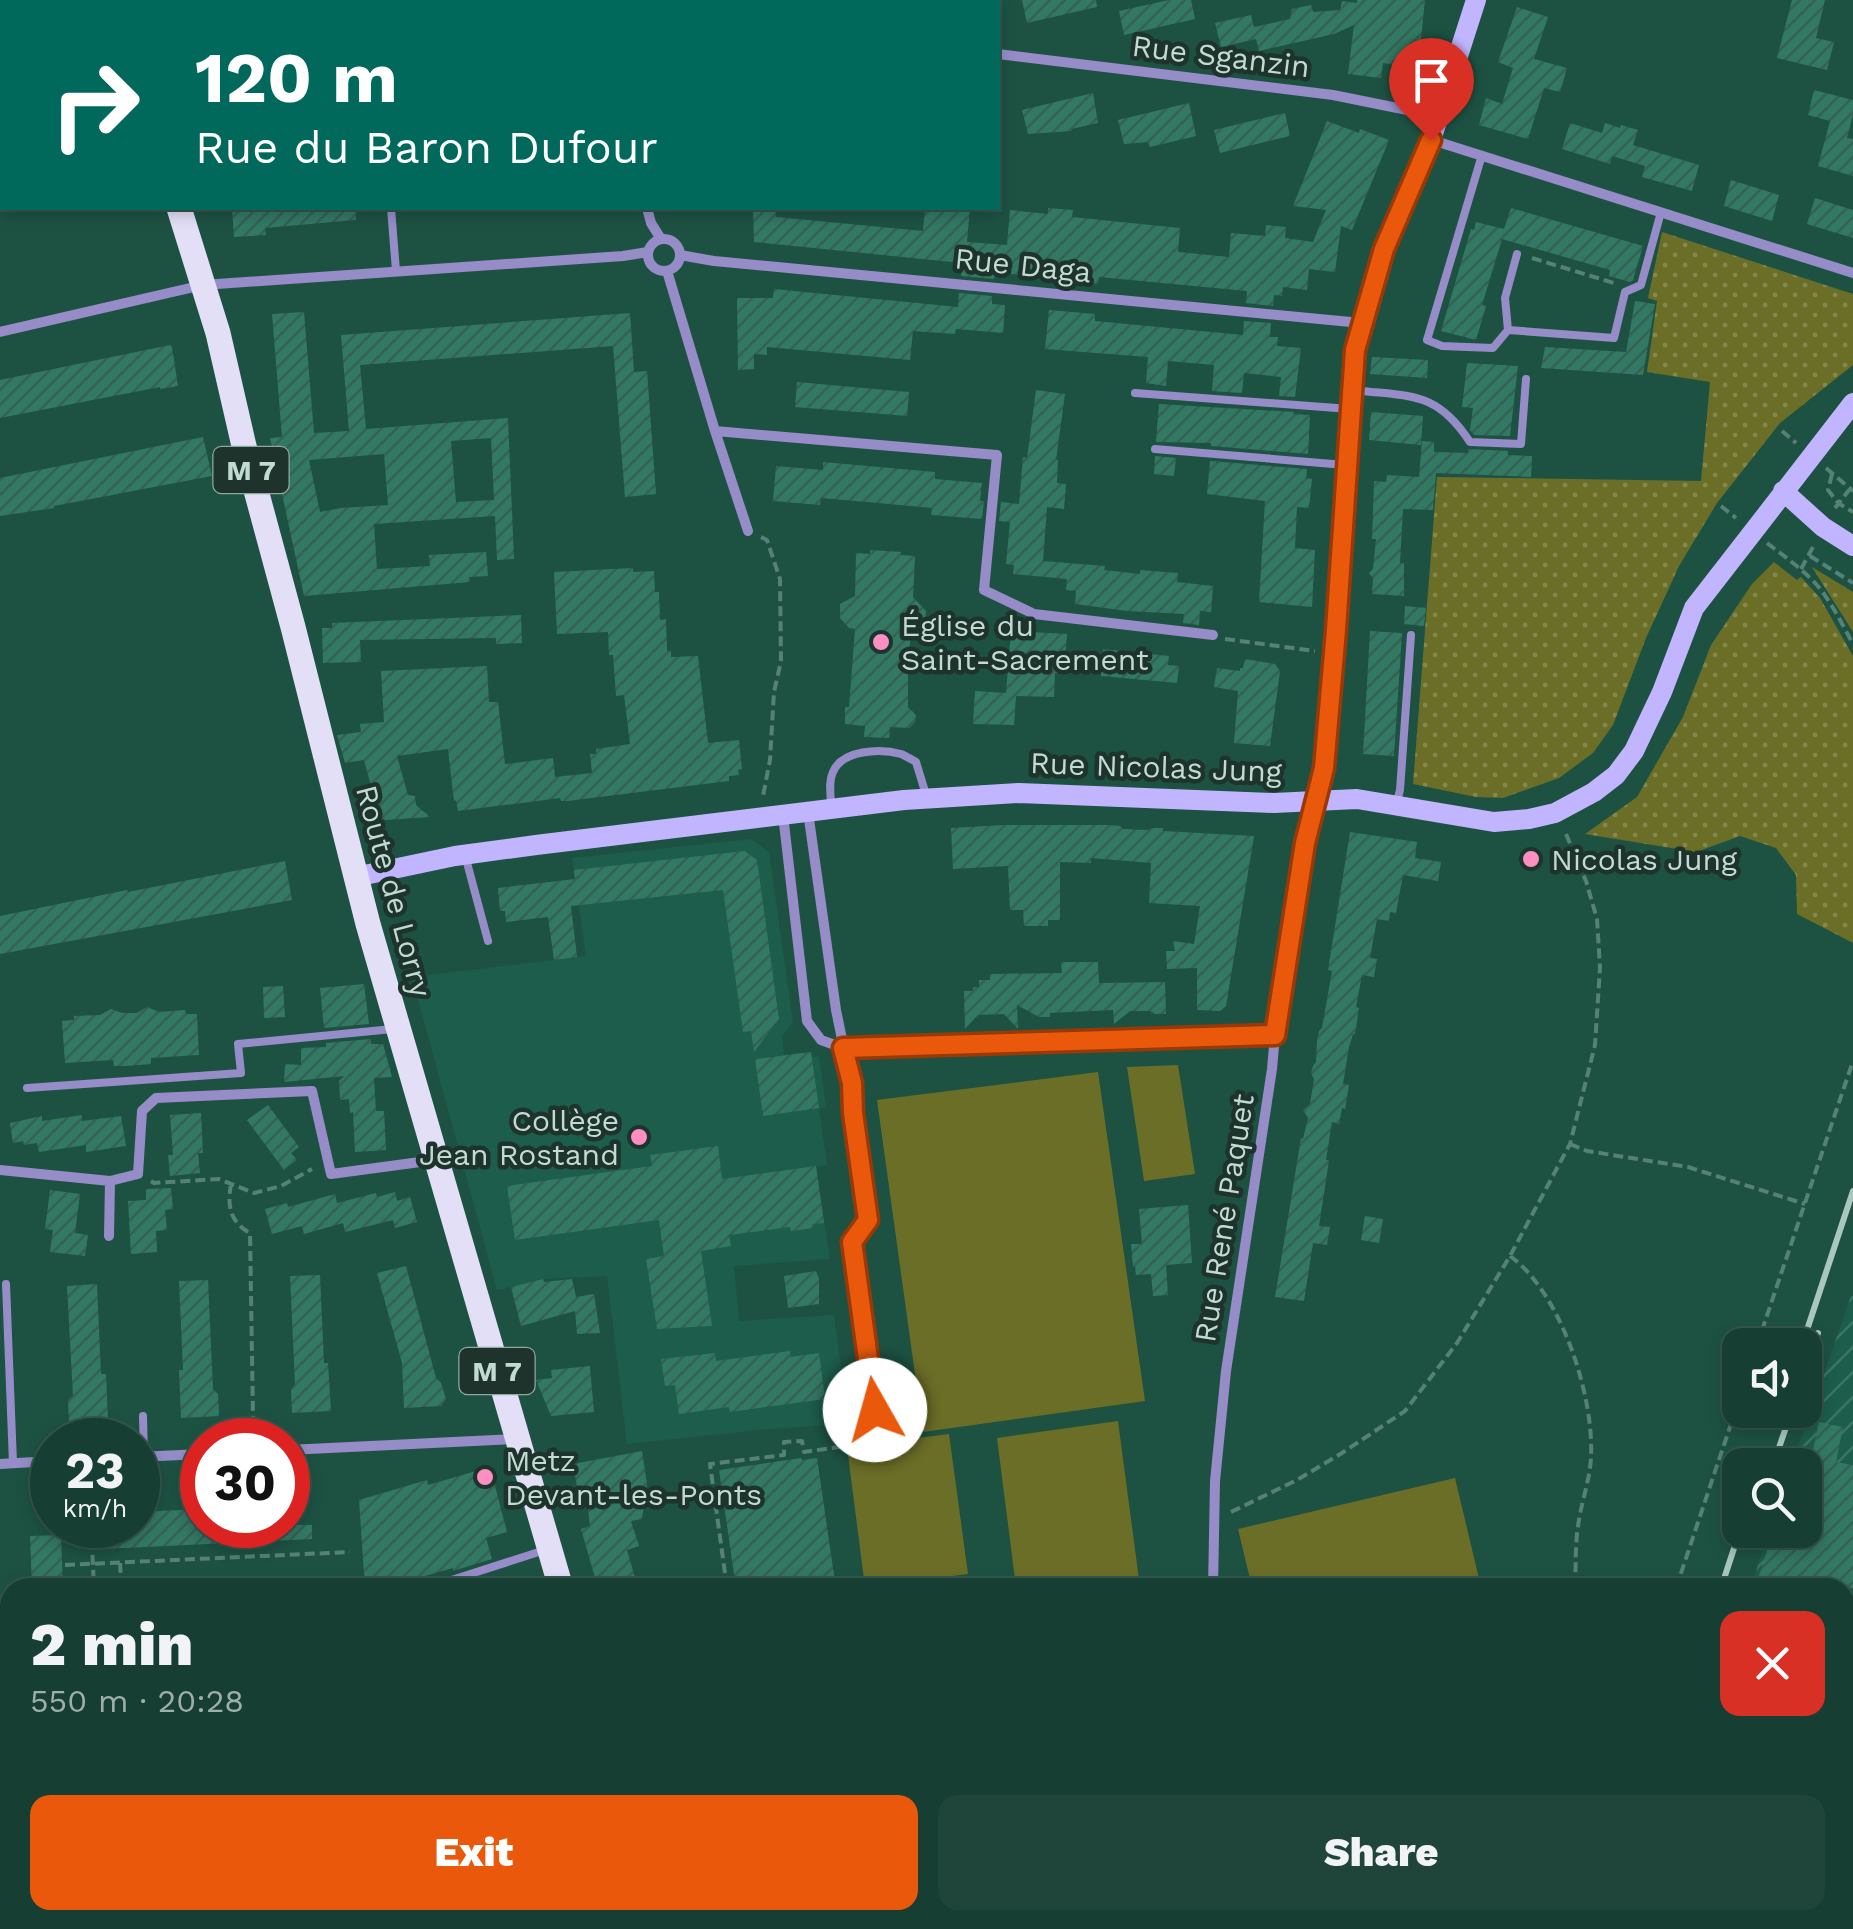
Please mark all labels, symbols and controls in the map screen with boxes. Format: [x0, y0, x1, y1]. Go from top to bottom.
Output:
street label: Rue Sganzin [1130, 28, 1312, 84]
text: 120 m [195, 37, 398, 119]
pin [1389, 38, 1474, 141]
icon: right [30, 40, 160, 170]
icon: arrive [1404, 53, 1459, 108]
text: Rue du Baron Dufour [195, 121, 658, 174]
street label: Rue Daga [953, 240, 1093, 290]
road number: M 7 [214, 447, 288, 493]
place label: Église du Saint-Sacrement [901, 608, 1149, 677]
marker: Église du Saint-Sacrement [870, 631, 892, 653]
street label: Rue Nicolas Jung [1030, 745, 1282, 789]
street label: Route de Lorry [349, 781, 439, 1001]
place label: Nicolas Jung [1551, 842, 1737, 877]
marker: Nicolas Jung [1520, 848, 1542, 870]
street label: Rue René Paquet [1187, 1091, 1261, 1344]
place label: Collège Jean Rostand [419, 1103, 619, 1172]
marker: Collège Jean Rostand [628, 1126, 650, 1148]
map controls [1722, 1328, 1822, 1548]
button: sound [1722, 1328, 1822, 1428]
road number: M 7 [460, 1348, 534, 1394]
position arrow [823, 1358, 927, 1462]
speed limit sign: 30 [180, 1418, 310, 1548]
text: 23 [65, 1441, 125, 1500]
place label: Metz Devant-les-Ponts [505, 1443, 762, 1512]
button: search [1722, 1448, 1822, 1548]
marker: Metz Devant-les-Ponts [474, 1466, 496, 1488]
text: km/h [63, 1494, 127, 1523]
text: 2 min [30, 1609, 194, 1680]
button: close [1720, 1611, 1825, 1716]
text: 550 m · 20:28 [30, 1682, 244, 1720]
button: Exit [30, 1795, 918, 1910]
button: Share [938, 1795, 1825, 1910]

